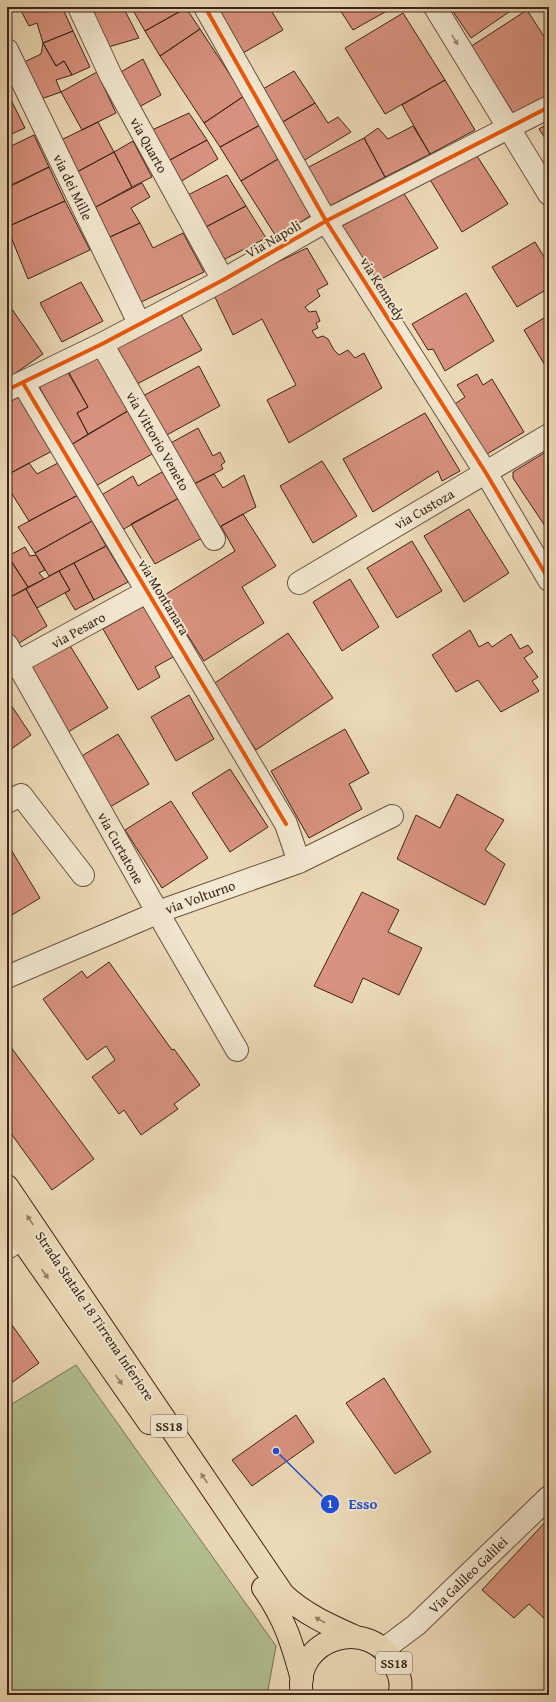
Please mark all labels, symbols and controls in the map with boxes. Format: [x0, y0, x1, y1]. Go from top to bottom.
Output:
one-way arrow [452, 34, 459, 46]
street label: via Quarto [125, 113, 173, 177]
street label: via dei Mille [48, 150, 98, 224]
street label: Via Napoli [242, 215, 305, 263]
street label: via Kennedy [355, 253, 411, 325]
street label: via Vittorio Veneto [121, 387, 195, 495]
street label: via Custoza [390, 484, 458, 534]
street label: via Montanara [133, 555, 195, 639]
street label: via Pesaro [47, 607, 109, 653]
street label: via Curtatone [93, 808, 149, 888]
street label: via Volturno [162, 875, 238, 919]
one-way arrow [26, 1215, 34, 1225]
street label: Strada Statale 18 Tirrena Inferiore [31, 1227, 160, 1405]
one-way arrow [41, 1268, 49, 1279]
one-way arrow [115, 1375, 123, 1386]
road number: SS18 [151, 1415, 187, 1437]
one-way arrow [200, 1473, 208, 1484]
callout: Esso [320, 1490, 385, 1517]
text: Esso [349, 1493, 377, 1514]
text: 1 [327, 1495, 333, 1512]
street label: Via Galileo Galilei [424, 1532, 512, 1618]
one-way arrow [314, 1617, 326, 1624]
road number: SS18 [376, 1652, 412, 1674]

